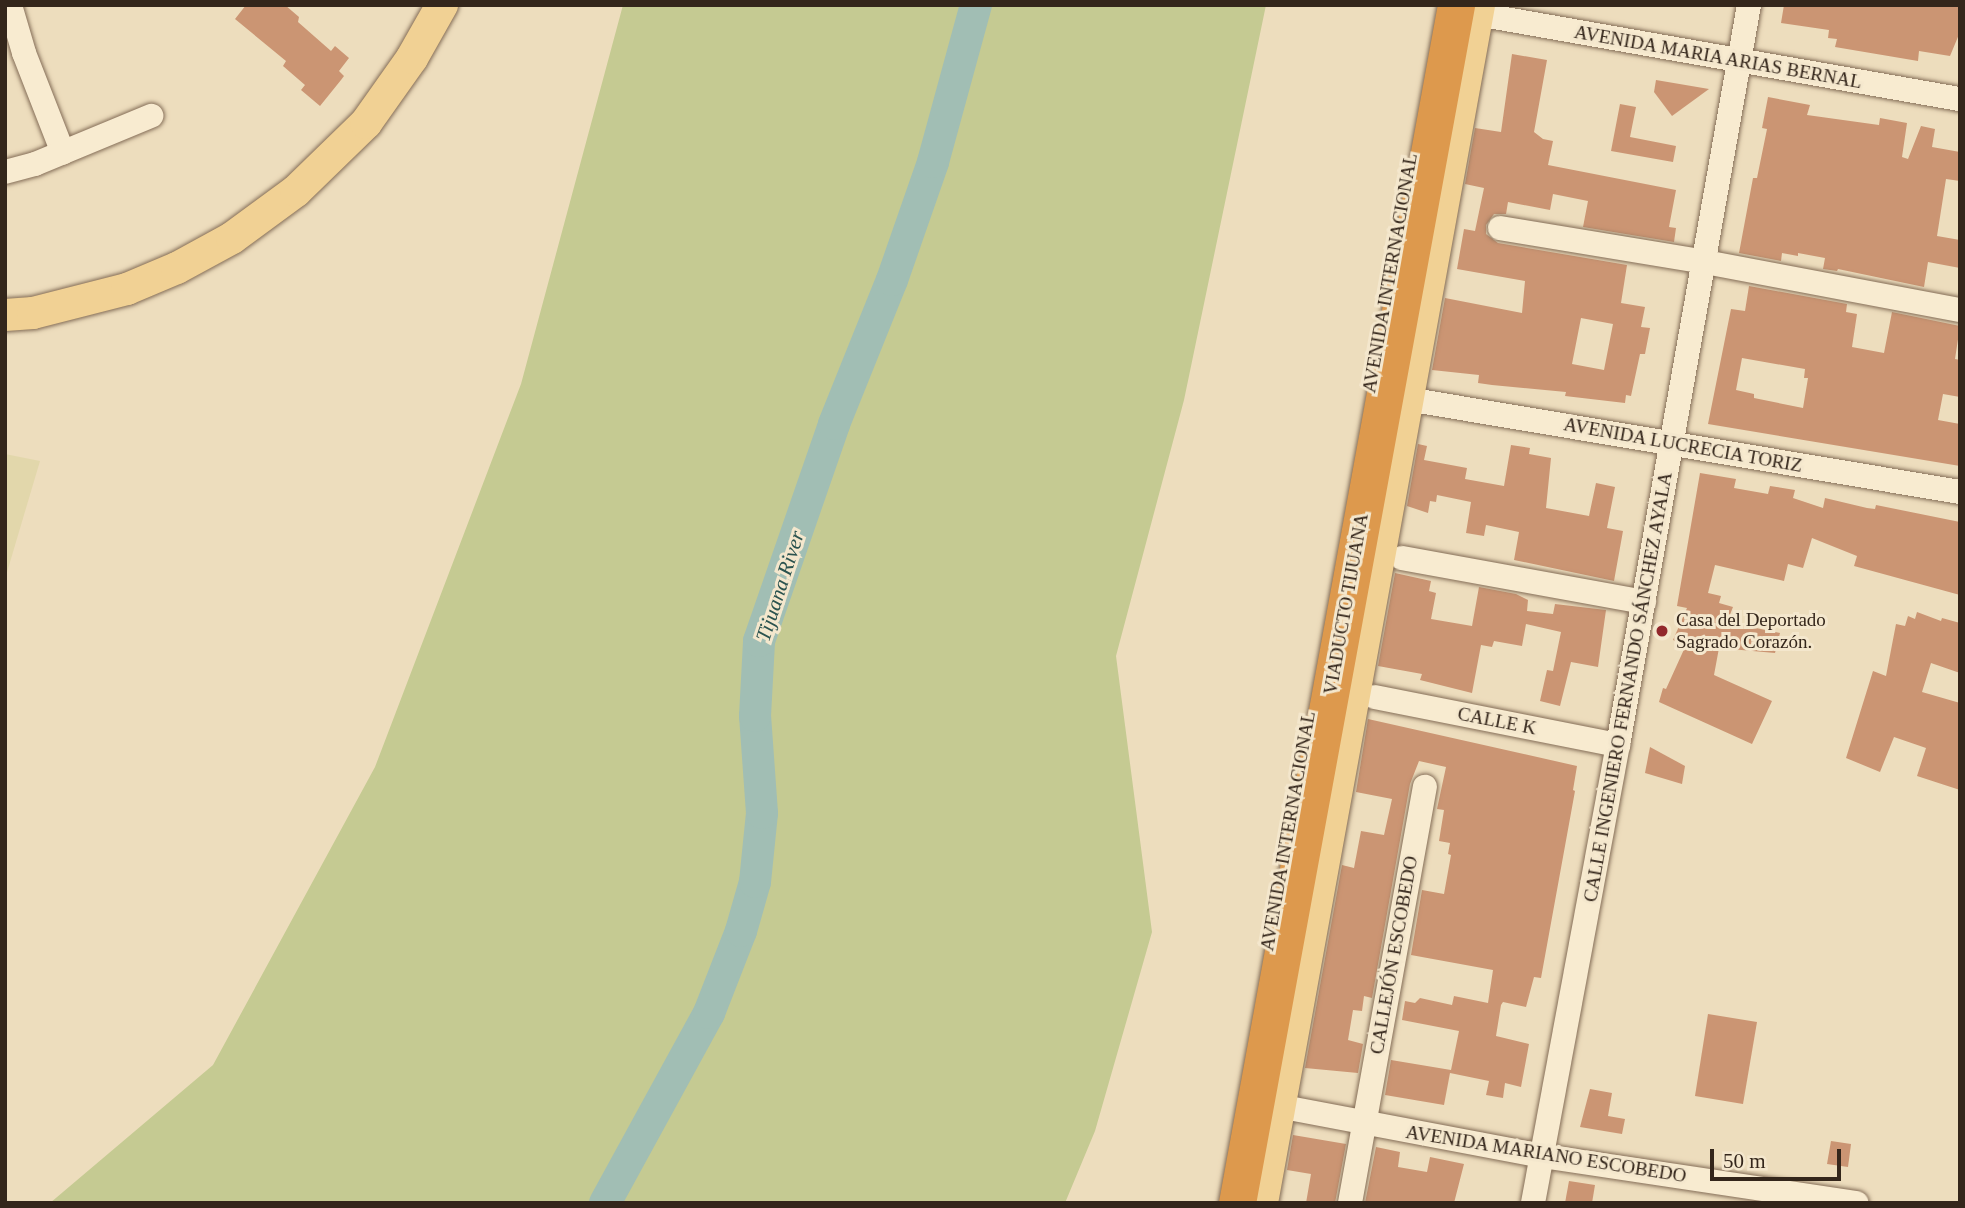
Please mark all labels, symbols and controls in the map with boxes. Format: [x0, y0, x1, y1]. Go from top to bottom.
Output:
street label: AVENIDA MARIA ARIAS BERNAL [1571, 20, 1865, 94]
street label: AVENIDA INTERNACIONAL [1358, 151, 1422, 395]
street label: AVENIDA LUCRECIA TORIZ [1561, 413, 1805, 477]
street label: CALLE INGENIERO FERNANDO SÁNCHEZ AYALA [1579, 470, 1677, 904]
street label: VIADUCTO TIJUANA [1319, 512, 1373, 696]
water label: Tijuana River [750, 527, 810, 645]
place label: Casa del Deportado Sagrado Corazón. [1676, 609, 1826, 653]
marker: Casa del Deportado Sagrado Corazón. [1654, 623, 1670, 639]
street label: CALLE K [1456, 702, 1538, 740]
street label: AVENIDA INTERNACIONAL [1256, 709, 1320, 953]
street label: CALLEJÓN ESCOBEDO [1365, 854, 1423, 1056]
street label: AVENIDA MARIANO ESCOBEDO [1404, 1120, 1688, 1188]
scale bar [1713, 1134, 1844, 1178]
text: 50 m [1723, 1149, 1766, 1173]

